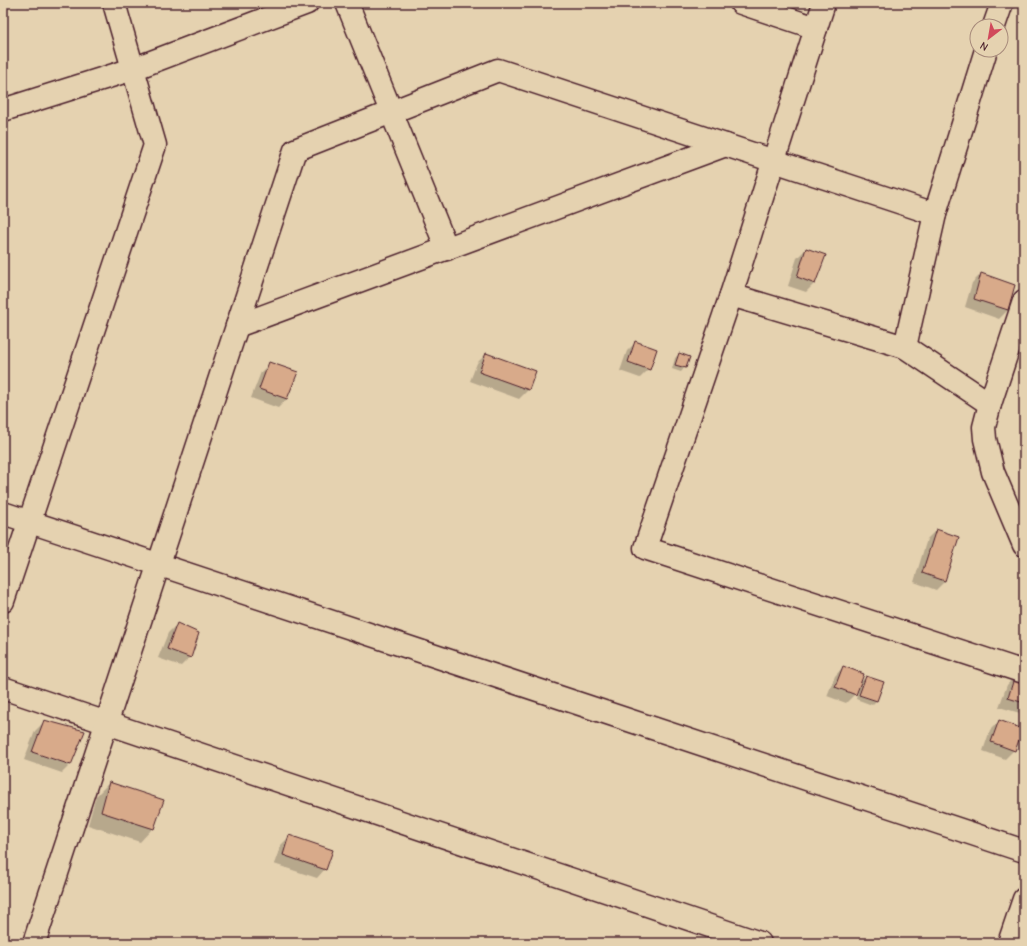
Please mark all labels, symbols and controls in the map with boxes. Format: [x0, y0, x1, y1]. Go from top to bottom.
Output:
north arrow [969, 18, 1009, 58]
text: N [978, 39, 991, 54]

